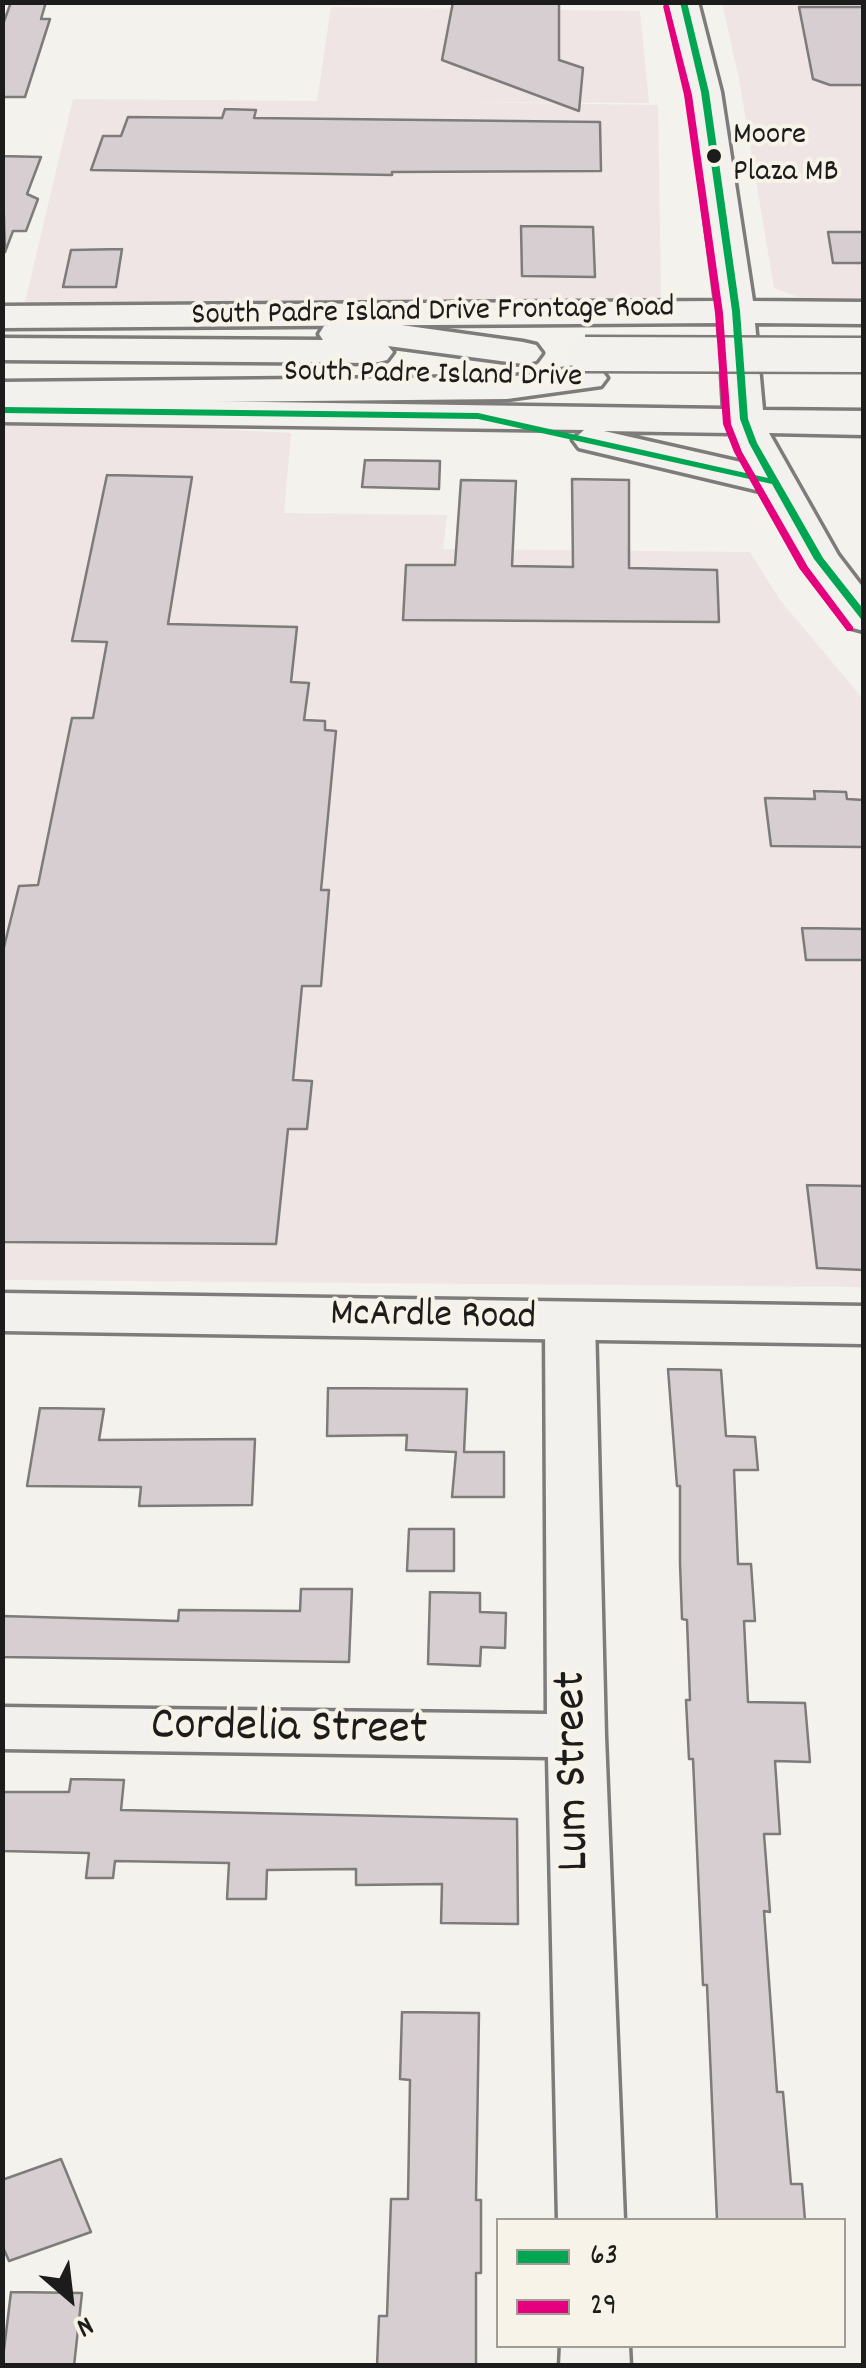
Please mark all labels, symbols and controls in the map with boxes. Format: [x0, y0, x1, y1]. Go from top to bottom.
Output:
place label: Moore Plaza MB [733, 119, 839, 194]
marker: Moore Plaza MB [704, 146, 724, 166]
street label: South Padre Island Drive Frontage Road [191, 291, 675, 337]
street label: South Padre Island Drive [283, 355, 583, 399]
street label: McArdle Road [330, 1293, 536, 1345]
street label: Lum Street [546, 1670, 608, 1872]
street label: Cordelia Street [150, 1701, 428, 1763]
legend [496, 2218, 846, 2348]
text: 63 [590, 2236, 618, 2279]
north arrow [20, 2248, 120, 2348]
text: 29 [590, 2286, 617, 2329]
text: N [69, 2304, 100, 2345]

